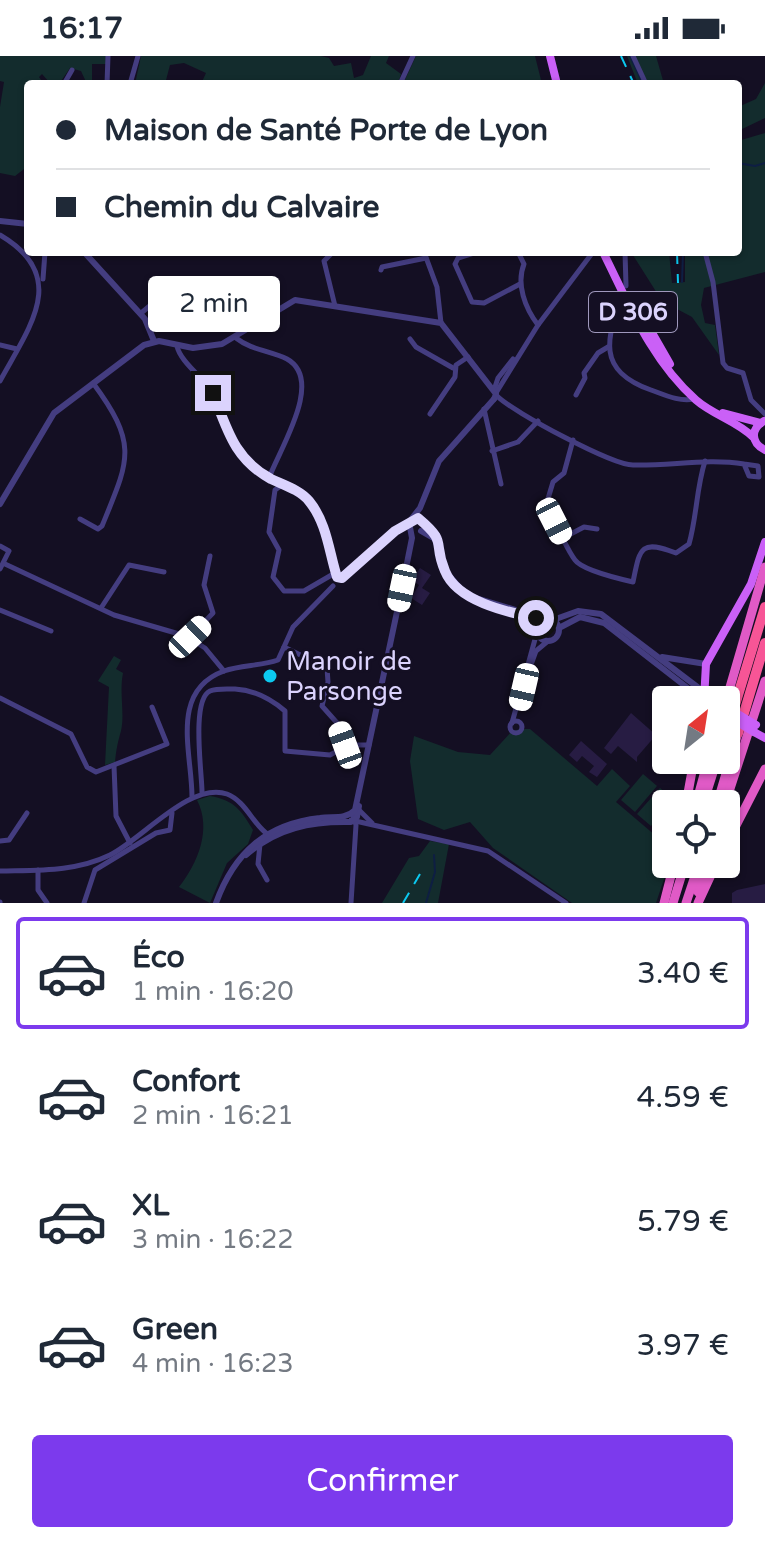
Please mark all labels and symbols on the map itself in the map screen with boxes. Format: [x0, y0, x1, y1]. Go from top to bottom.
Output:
callout: 2 min [147, 277, 279, 333]
road number: D 306 [589, 292, 677, 332]
route end [195, 375, 231, 411]
car [532, 494, 576, 548]
car [385, 562, 419, 614]
route start [518, 600, 554, 636]
car [164, 612, 216, 662]
place label: Manoir de Parsonge [286, 646, 412, 707]
car [507, 661, 541, 713]
marker: Manoir de Parsonge [261, 667, 279, 685]
north arrow [652, 686, 740, 774]
car [326, 718, 364, 772]

